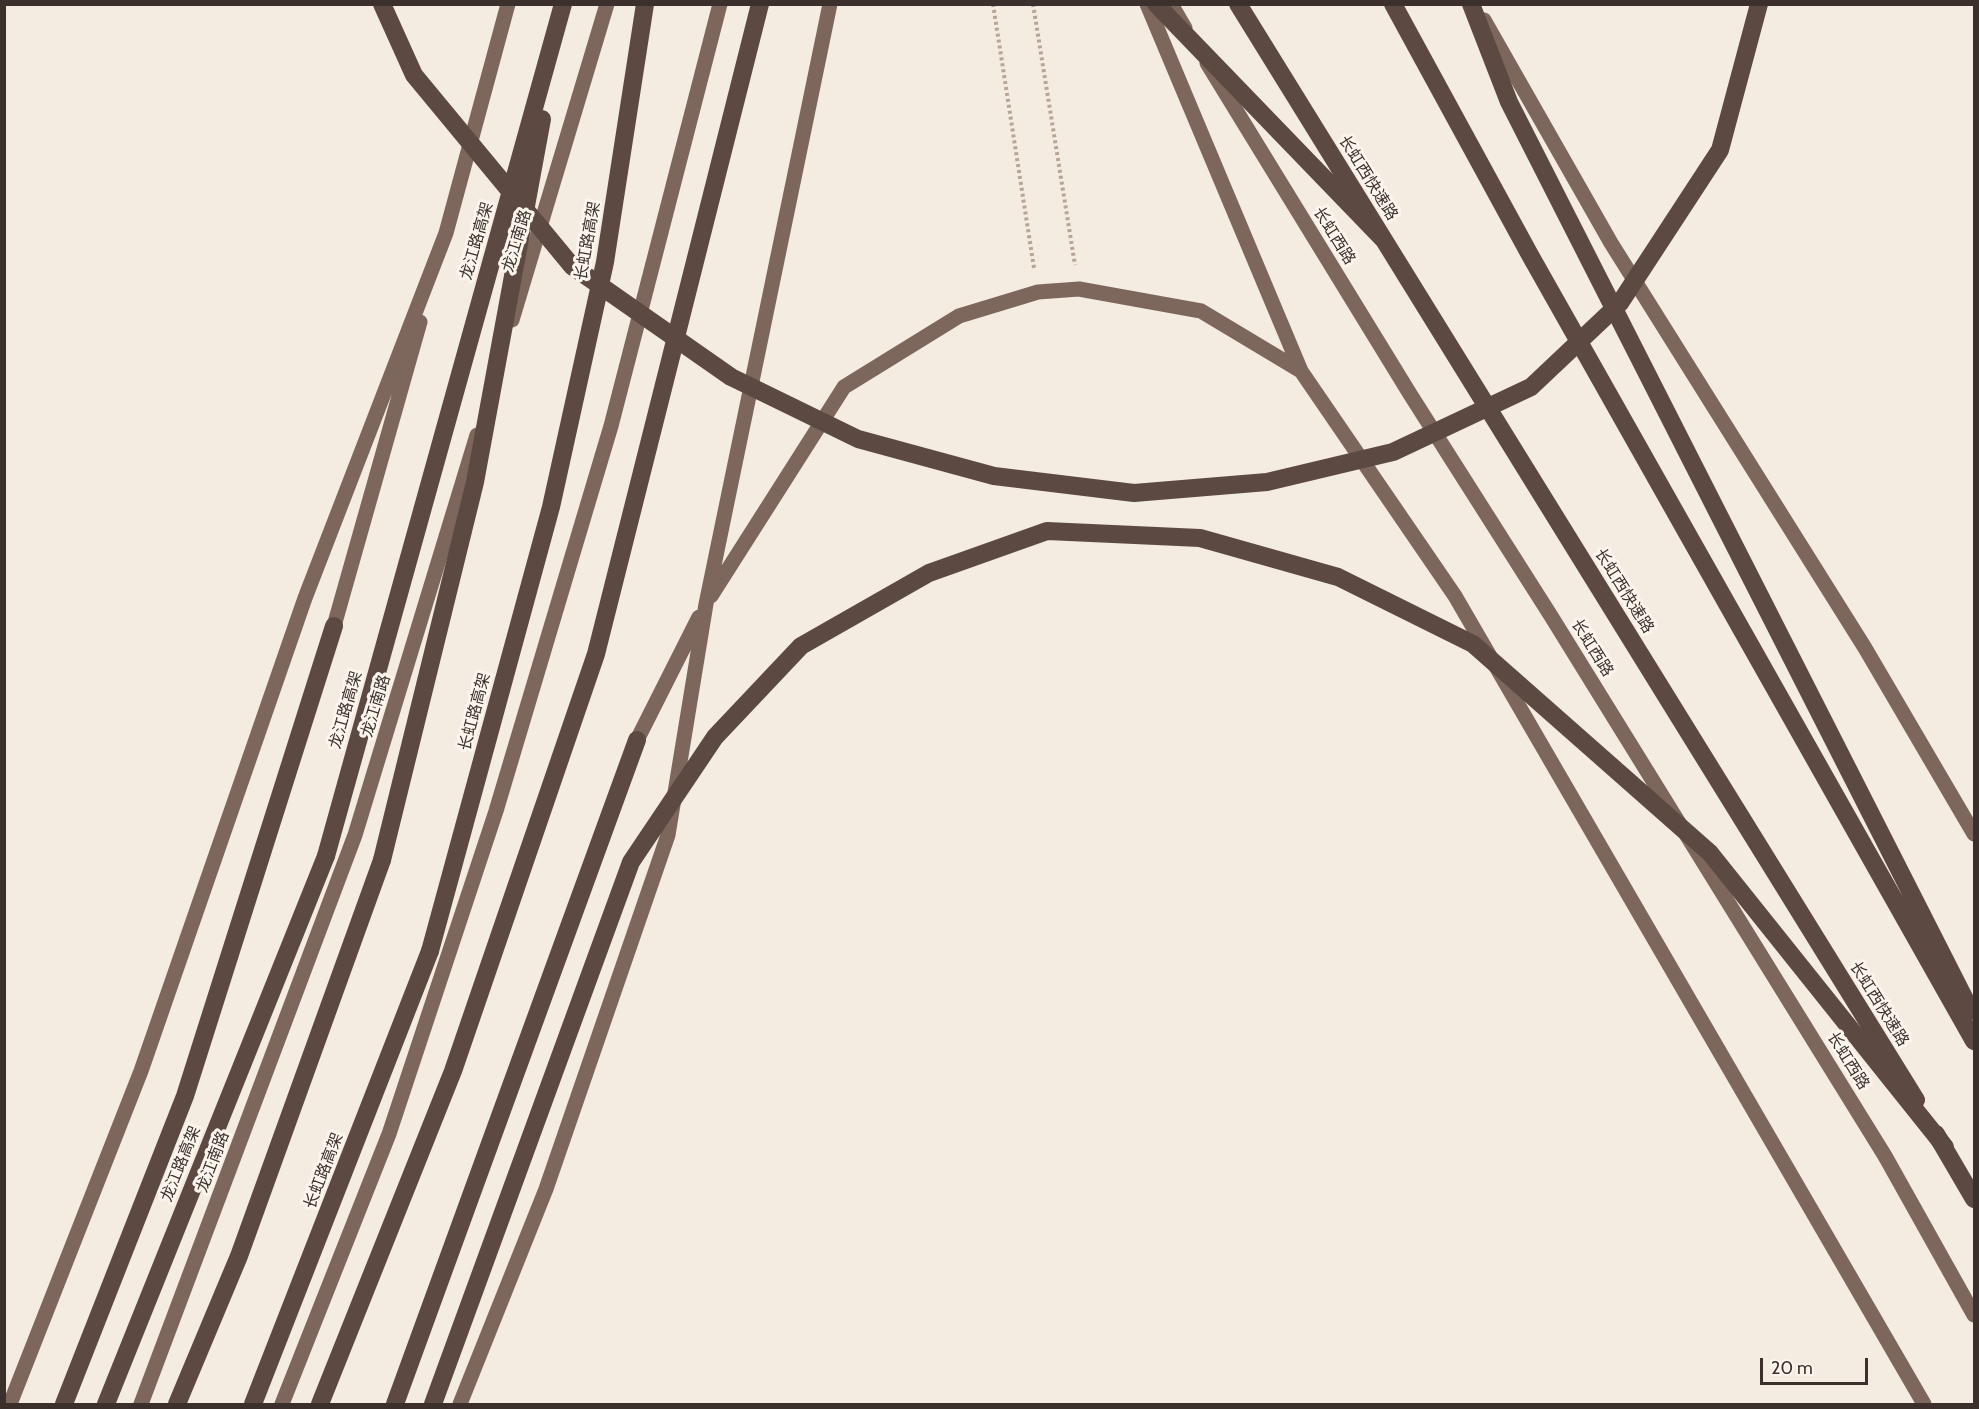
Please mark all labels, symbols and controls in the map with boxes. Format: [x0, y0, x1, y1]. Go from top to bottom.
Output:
street label: 长虹西快速路 [1334, 132, 1402, 224]
street label: 龙江路高架 [457, 200, 497, 282]
street label: 长虹路高架 [572, 200, 604, 282]
street label: 长虹西路 [1309, 204, 1359, 268]
street label: 龙江南路 [498, 208, 536, 274]
street label: 长虹西快速路 [1590, 545, 1658, 637]
street label: 长虹西路 [1567, 616, 1617, 680]
street label: 龙江路高架 [326, 669, 366, 751]
street label: 长虹路高架 [455, 671, 495, 753]
street label: 龙江南路 [357, 673, 395, 739]
street label: 长虹西快速路 [1845, 958, 1913, 1050]
street label: 长虹西路 [1823, 1029, 1873, 1093]
street label: 龙江路高架 [157, 1123, 205, 1205]
street label: 龙江南路 [193, 1129, 233, 1195]
street label: 长虹路高架 [301, 1130, 347, 1212]
scale bar [1763, 1346, 1871, 1384]
text: 20 m [1771, 1357, 1813, 1379]

